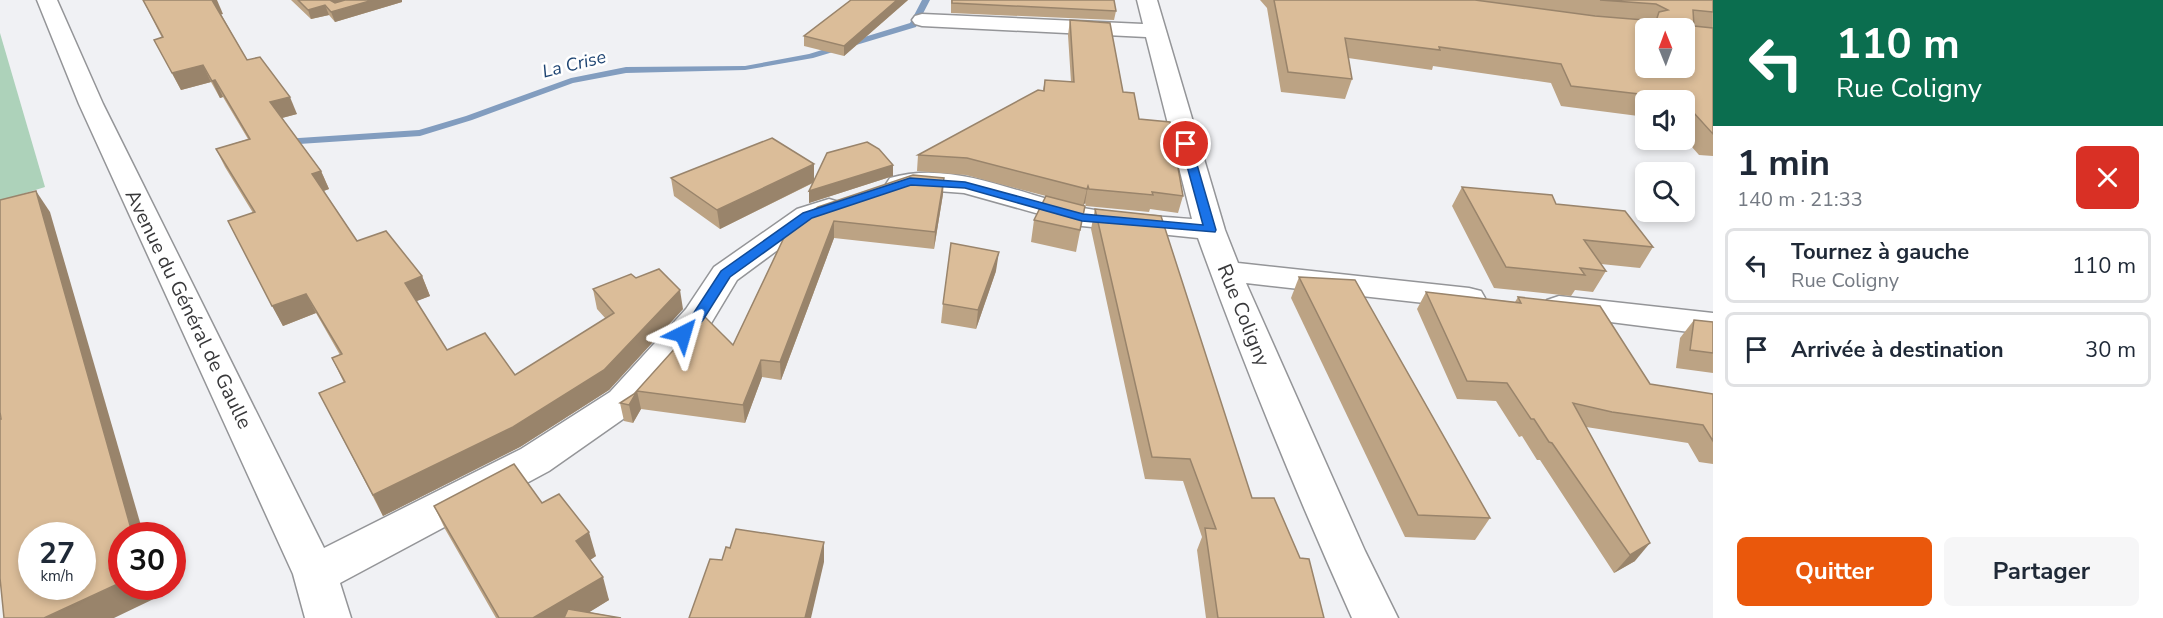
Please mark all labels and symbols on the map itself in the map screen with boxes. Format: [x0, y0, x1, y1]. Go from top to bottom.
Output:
north arrow [1635, 18, 1695, 78]
water label: La Crise [540, 44, 609, 83]
pin [1160, 118, 1211, 169]
street label: Avenue du Général de Gaulle [119, 185, 258, 433]
street label: Rue Coligny [1211, 260, 1277, 371]
position arrow [651, 302, 715, 366]
speed limit sign: 30 [108, 522, 186, 600]

